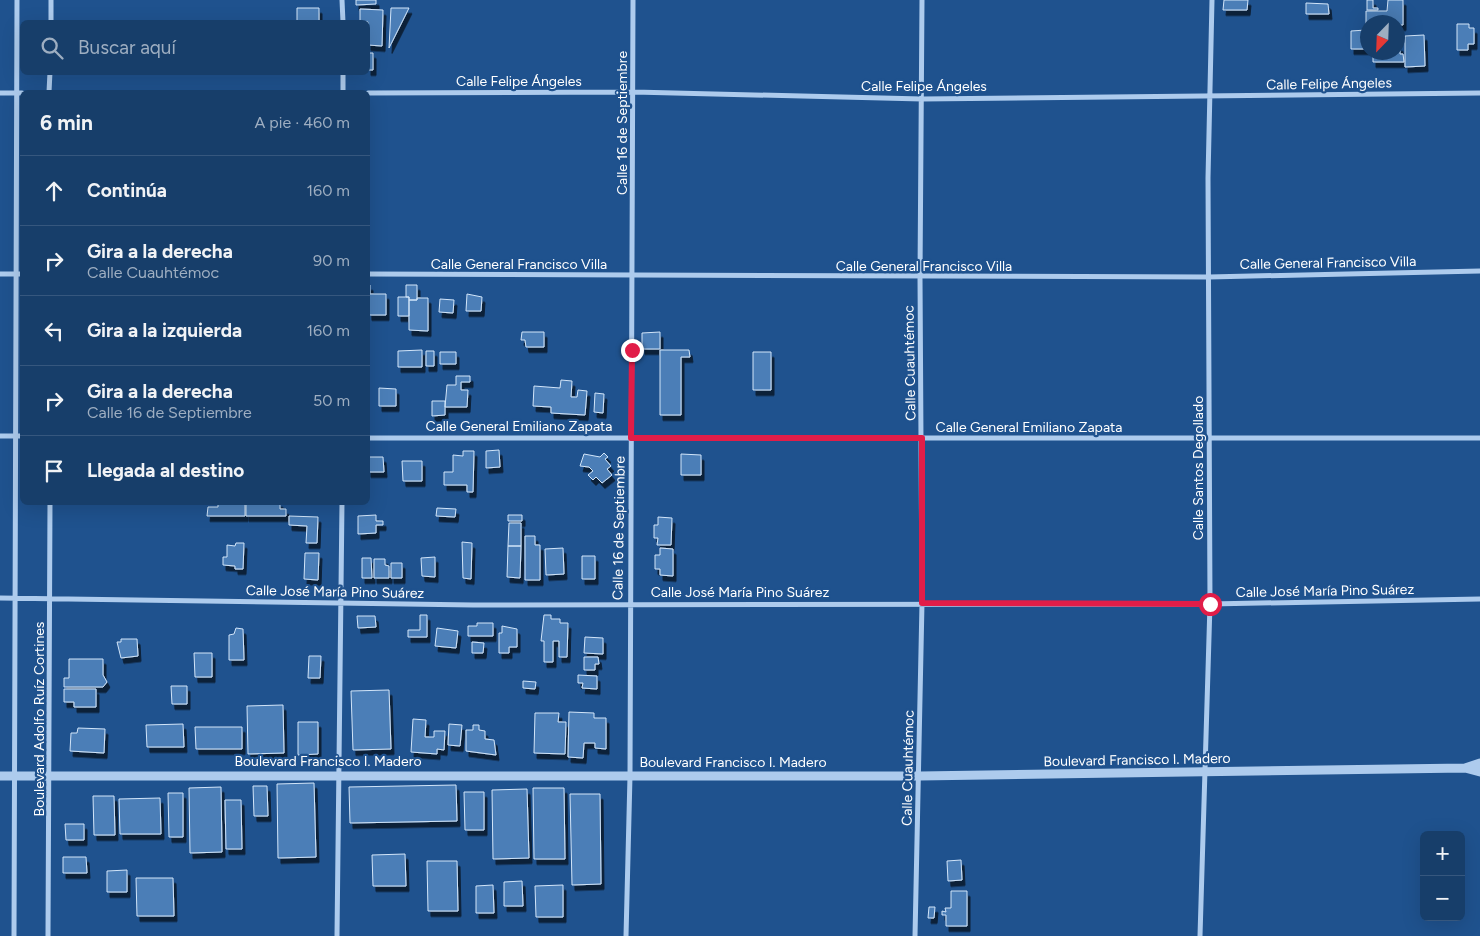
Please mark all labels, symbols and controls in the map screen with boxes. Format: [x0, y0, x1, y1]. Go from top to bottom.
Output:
north arrow [1360, 15, 1405, 60]
search box [20, 20, 370, 75]
icon: search [38, 34, 66, 62]
text: Buscar aquí [78, 36, 176, 59]
street label: Calle 16 de Septiembre [614, 51, 631, 195]
street label: Calle Felipe Ángeles [456, 73, 582, 90]
street label: Calle Felipe Ángeles [1266, 74, 1392, 94]
street label: Calle Felipe Ángeles [861, 78, 987, 95]
text: 6 min [40, 110, 93, 135]
text: A pie · 460 m [255, 113, 350, 132]
icon: ahead [40, 177, 68, 205]
text: Continúa [87, 179, 167, 202]
text: 160 m [307, 181, 350, 200]
text: Gira a la derecha [87, 240, 233, 263]
icon: right [40, 247, 68, 275]
text: 90 m [313, 251, 350, 270]
street label: Calle General Francisco Villa [1240, 253, 1416, 273]
street label: Calle General Francisco Villa [431, 256, 607, 273]
street label: Calle General Francisco Villa [836, 258, 1012, 275]
text: Calle Cuauhtémoc [87, 263, 219, 282]
street label: Calle Cuauhtémoc [900, 305, 920, 421]
icon: left [40, 317, 68, 345]
text: Gira a la izquierda [87, 319, 242, 342]
text: 160 m [307, 321, 350, 340]
route end [621, 339, 644, 362]
text: Gira a la derecha [87, 380, 233, 403]
icon: right [40, 387, 68, 415]
text: 50 m [313, 391, 350, 410]
street label: Calle Santos Degollado [1190, 396, 1207, 540]
text: Calle 16 de Septiembre [87, 403, 252, 422]
street label: Calle General Emiliano Zapata [426, 418, 612, 435]
street label: Calle General Emiliano Zapata [936, 419, 1122, 436]
street label: Calle 16 de Septiembre [609, 455, 629, 600]
icon: arrive [40, 457, 68, 485]
text: Llegada al destino [87, 459, 244, 482]
street label: Calle José María Pino Suárez [1236, 581, 1415, 601]
street label: Calle José María Pino Suárez [246, 582, 425, 602]
street label: Calle José María Pino Suárez [651, 584, 829, 601]
route start [1199, 593, 1222, 616]
street label: Boulevard Adolfo Ruíz Cortines [31, 622, 48, 816]
street label: Calle Cuauhtémoc [898, 710, 918, 826]
street label: Boulevard Francisco I. Madero [1043, 750, 1231, 770]
street label: Boulevard Francisco I. Madero [234, 753, 422, 770]
street label: Boulevard Francisco I. Madero [639, 754, 827, 771]
map controls [1420, 831, 1465, 921]
button: + [1420, 831, 1465, 876]
button: − [1420, 876, 1465, 921]

